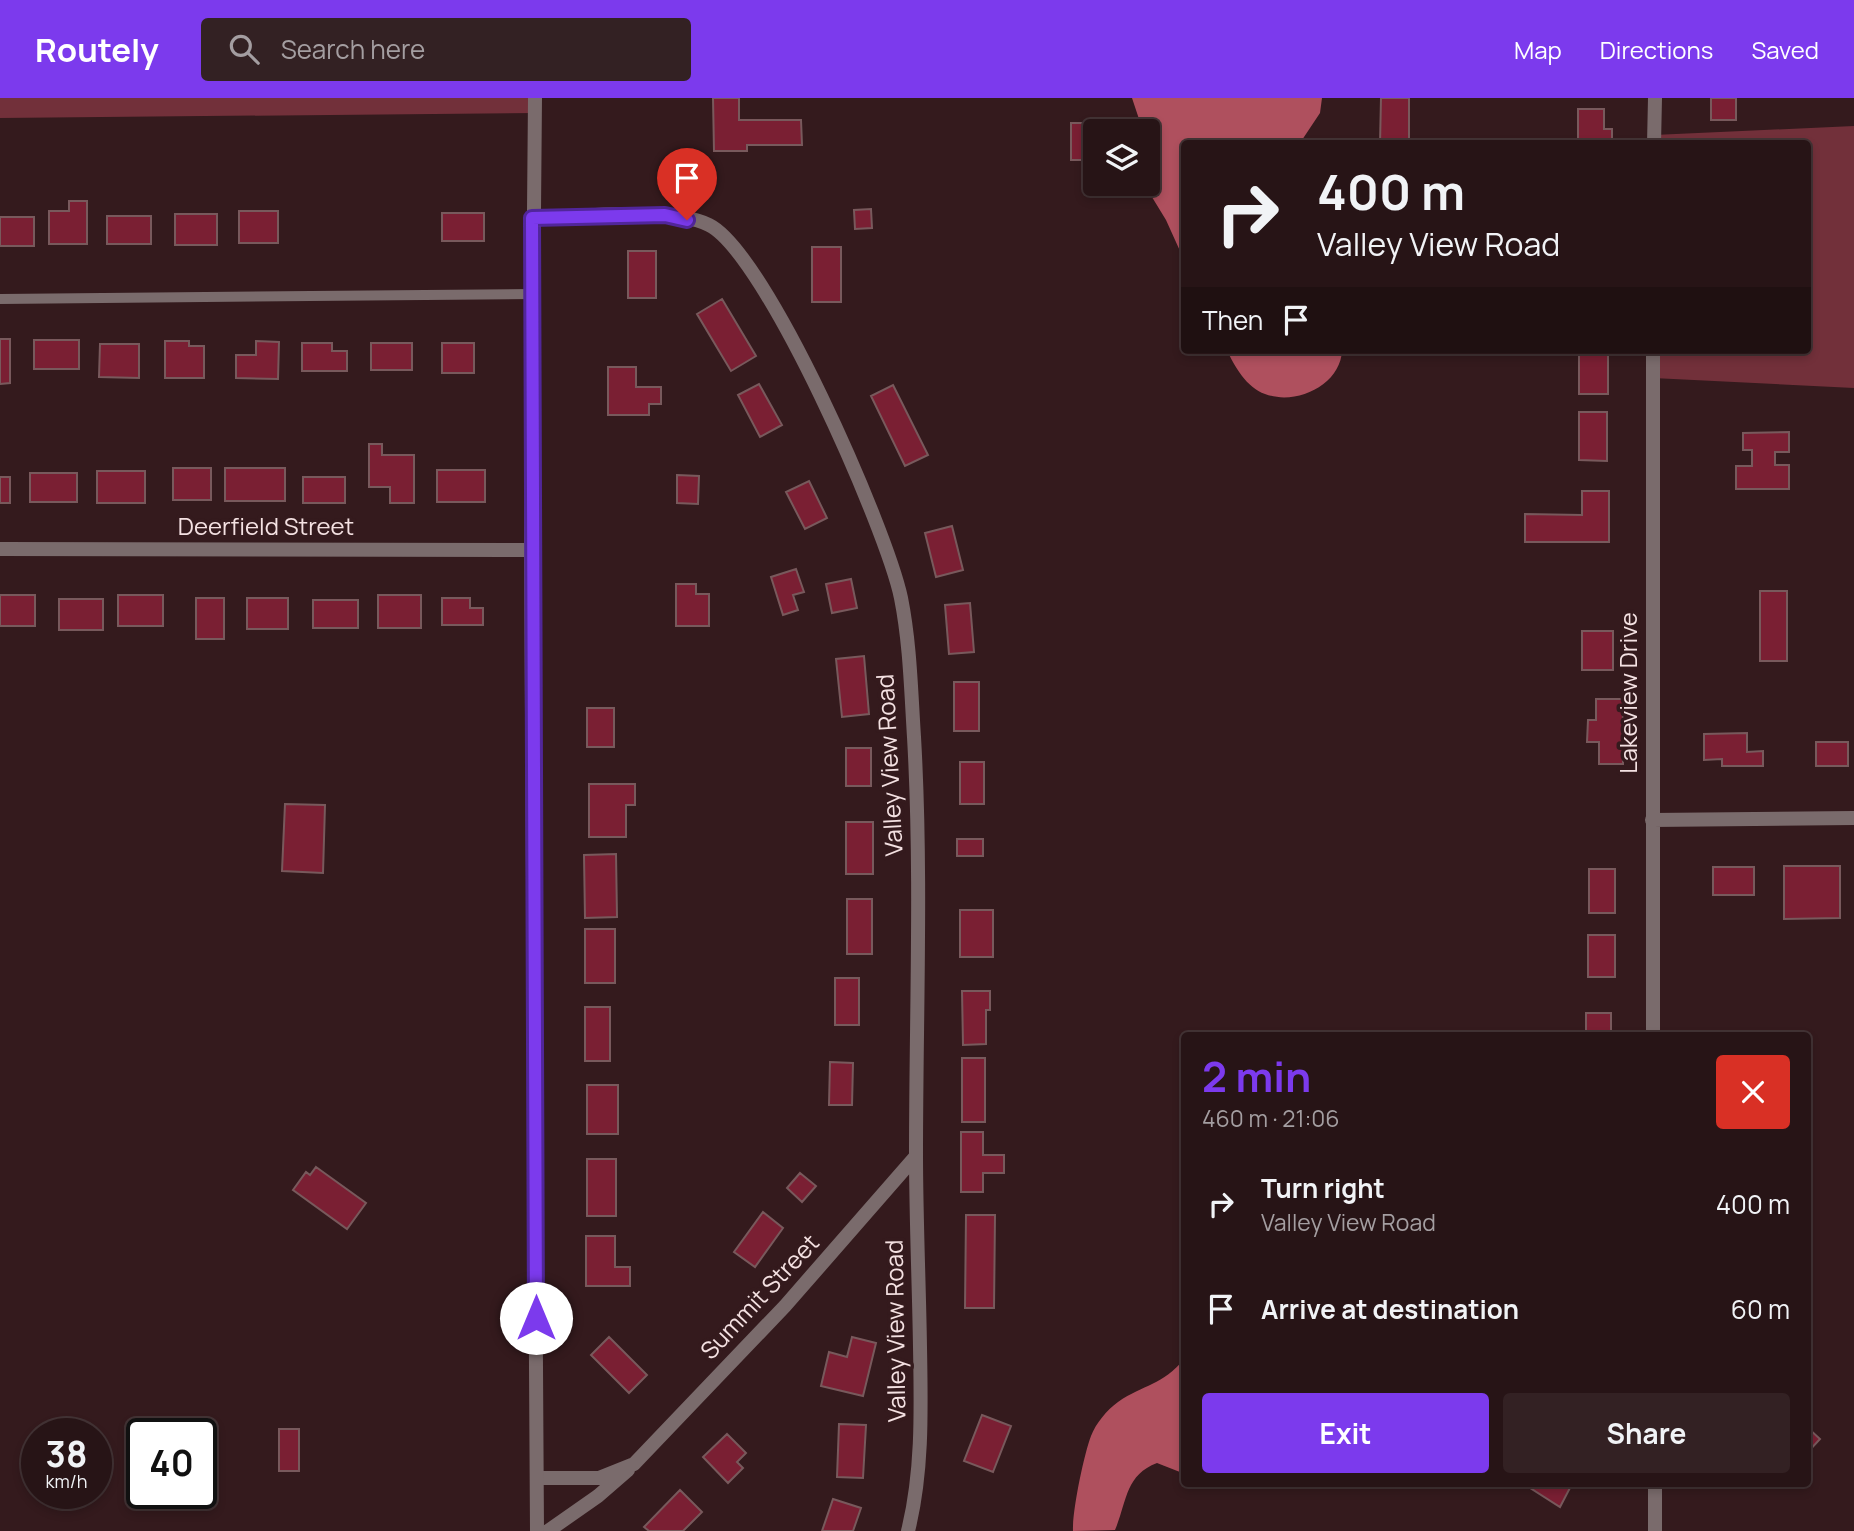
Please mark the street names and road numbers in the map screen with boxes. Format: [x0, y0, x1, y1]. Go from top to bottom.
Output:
street label: Deerfield Street [178, 509, 354, 542]
street label: Lakeview Drive [1611, 612, 1644, 774]
street label: Valley View Road [867, 673, 910, 857]
street label: Summit Street [692, 1226, 826, 1366]
street label: Valley View Road [876, 1240, 913, 1423]

